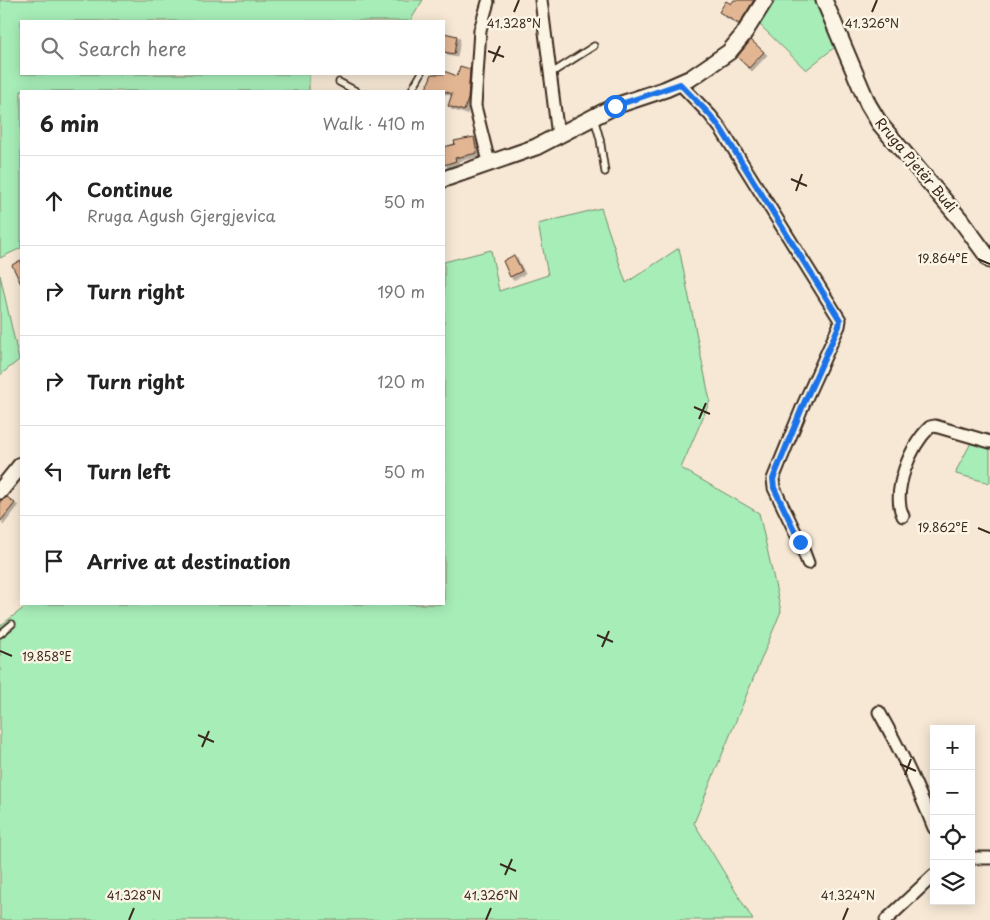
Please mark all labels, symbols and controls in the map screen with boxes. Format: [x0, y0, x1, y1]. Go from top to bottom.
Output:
text: 41.328°N [487, 14, 541, 32]
text: 41.326°N [845, 14, 899, 32]
search box [20, 20, 445, 75]
icon: search [38, 34, 66, 62]
text: Search here [78, 34, 187, 62]
route start [604, 95, 627, 118]
text: 6 min [40, 107, 99, 139]
text: Walk · 410 m [323, 111, 425, 135]
street label: Rruga Pjetër Budi [870, 113, 962, 217]
text: Continue [87, 175, 173, 203]
icon: ahead [40, 187, 68, 215]
text: 50 m [384, 189, 425, 213]
text: Rruga Agush Gjergjevica [87, 203, 276, 227]
text: 19.864°E [918, 249, 968, 267]
icon: right [40, 277, 68, 305]
text: Turn right [87, 277, 185, 305]
text: 190 m [377, 279, 425, 303]
icon: right [40, 367, 68, 395]
text: Turn right [87, 367, 185, 395]
text: 120 m [378, 369, 425, 393]
icon: left [40, 457, 68, 485]
text: Turn left [87, 457, 171, 485]
text: 50 m [384, 459, 425, 483]
text: 19.862°E [918, 518, 968, 536]
route end [789, 531, 812, 554]
icon: arrive [40, 547, 68, 575]
text: Arrive at destination [87, 547, 291, 575]
text: 19.858°E [22, 647, 72, 665]
map controls [930, 725, 975, 905]
button: + [930, 725, 975, 770]
button: − [930, 770, 975, 815]
button: locate [930, 815, 975, 860]
button: layers [930, 860, 975, 905]
text: 41.328°N [107, 886, 161, 904]
text: 41.326°N [464, 886, 518, 904]
text: 41.324°N [821, 886, 875, 904]

